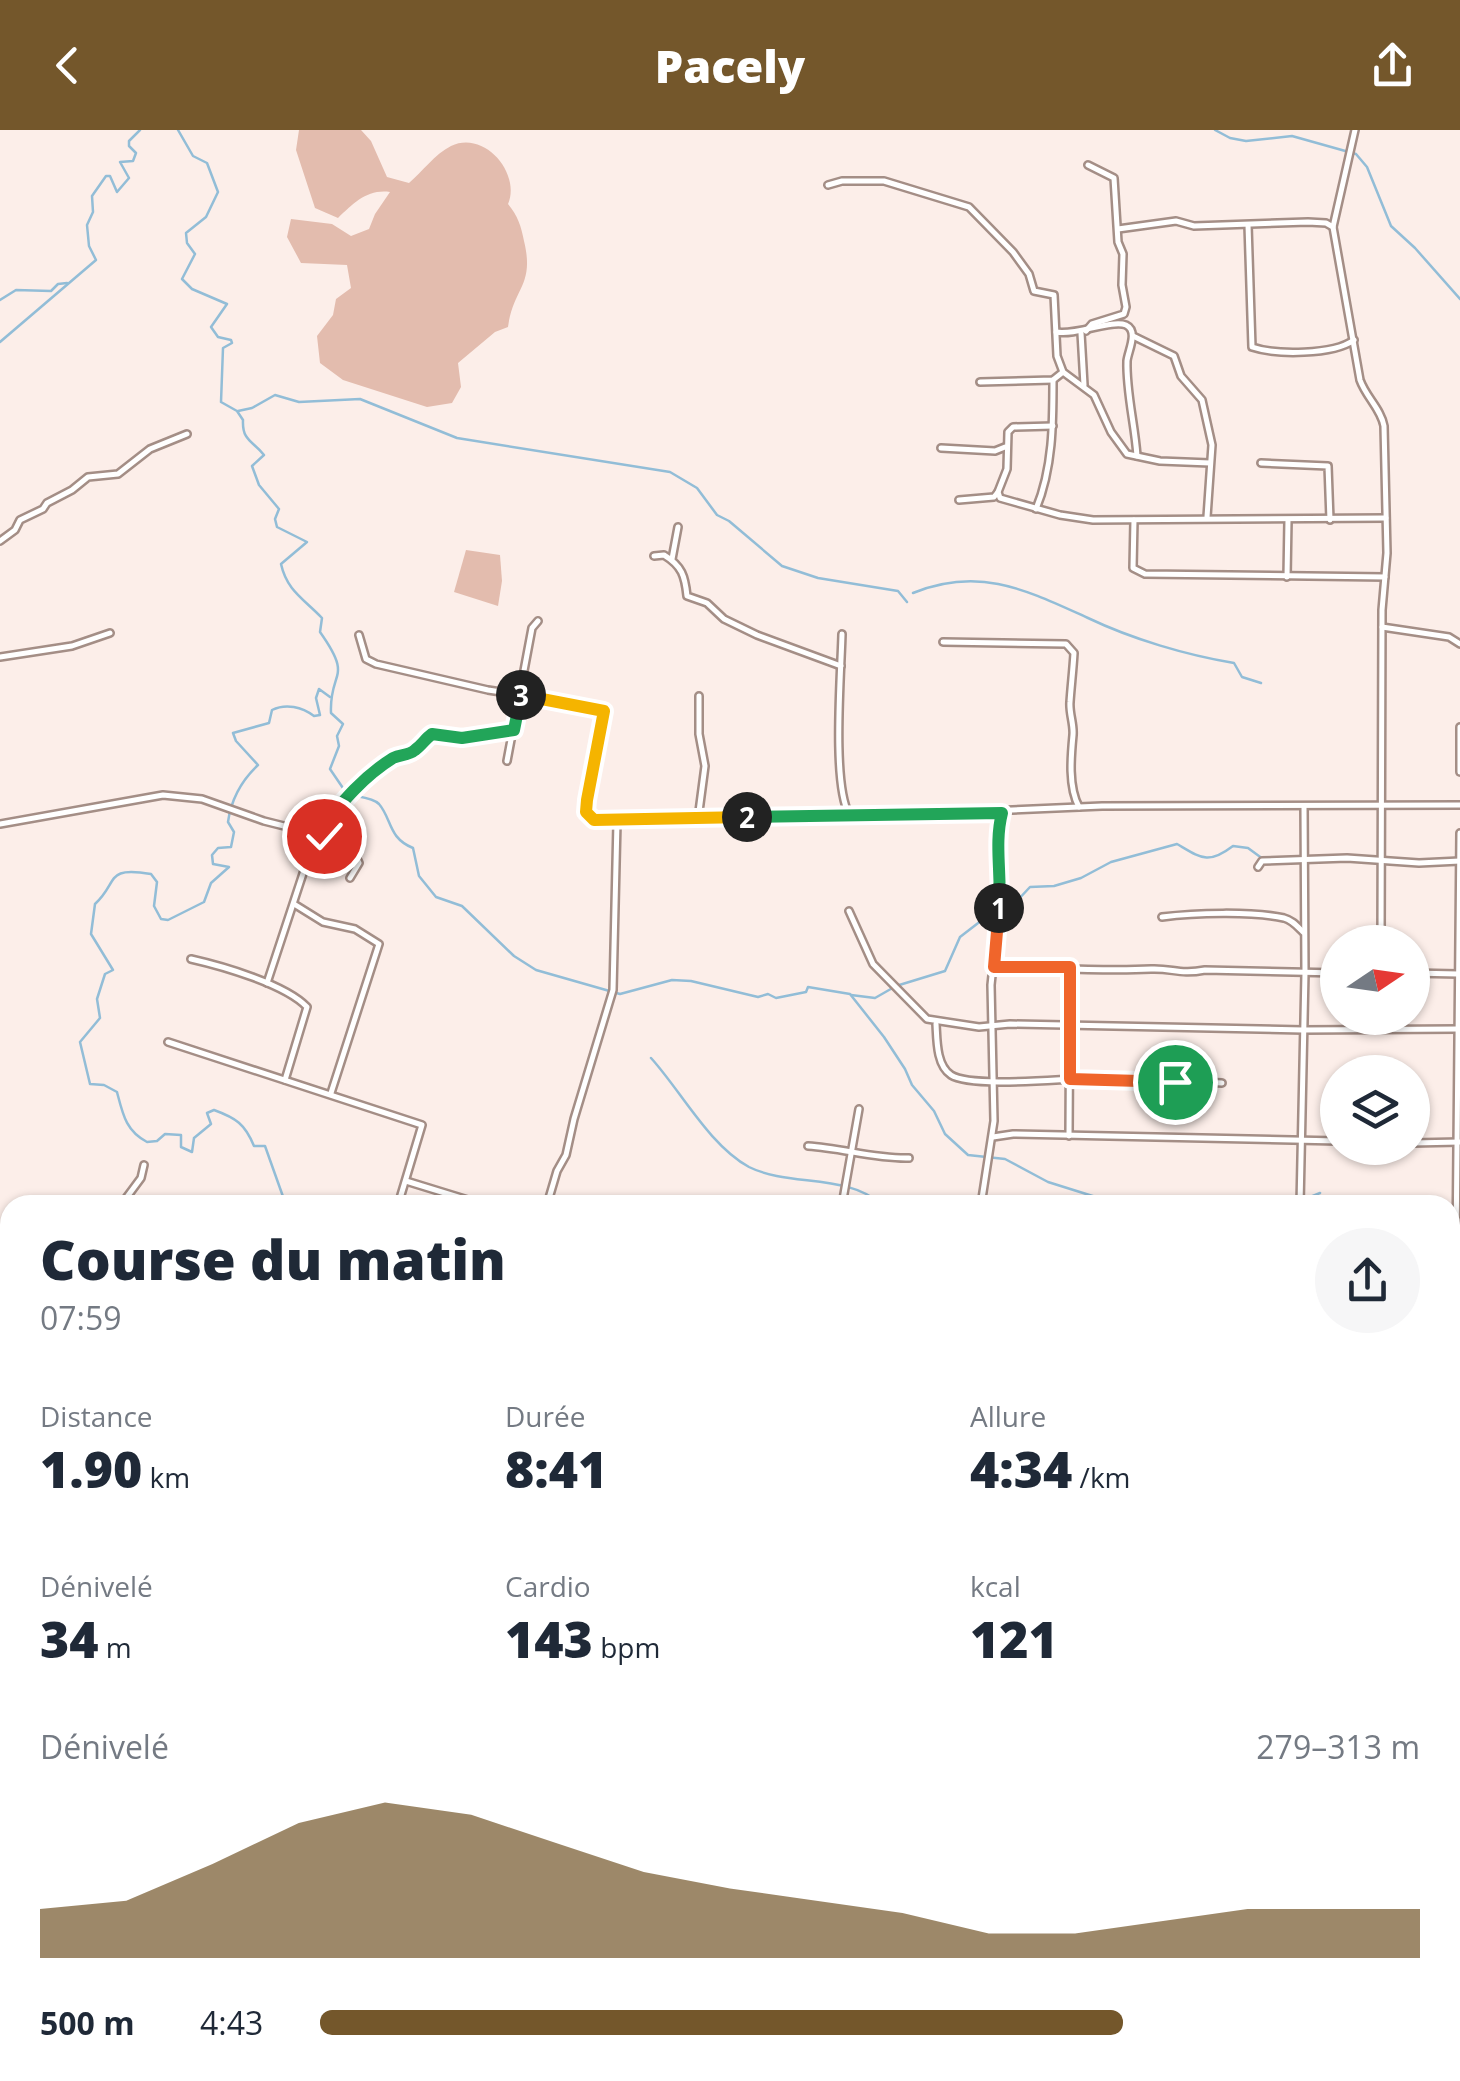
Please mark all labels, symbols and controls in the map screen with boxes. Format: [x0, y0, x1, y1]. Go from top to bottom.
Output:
text: Pacely [655, 35, 805, 96]
icon: back [40, 38, 95, 93]
icon: share [1365, 38, 1420, 93]
pin: 3 [496, 670, 546, 720]
text: 3 [513, 676, 529, 714]
pin: 2 [722, 792, 772, 842]
pin [282, 794, 367, 879]
text: 2 [739, 798, 755, 836]
icon: check [297, 809, 352, 864]
pin: 1 [974, 883, 1024, 933]
text: 1 [991, 889, 1007, 927]
north arrow [1320, 925, 1430, 1035]
map controls [1320, 925, 1430, 1165]
pin [1133, 1040, 1218, 1125]
icon: arrive [1148, 1055, 1203, 1110]
button: layers [1320, 1055, 1430, 1165]
text: Course du matin [40, 1221, 506, 1296]
button: share [1315, 1228, 1420, 1333]
text: 07:59 [40, 1296, 122, 1339]
text: Distance [40, 1397, 153, 1435]
text: Durée [505, 1397, 585, 1435]
text: Allure [970, 1397, 1046, 1435]
text: 1.90 [40, 1435, 142, 1503]
text: 8:41 [505, 1435, 607, 1503]
text: 4:34 [970, 1435, 1072, 1503]
text: km [142, 1458, 190, 1496]
text: /km [1072, 1458, 1131, 1496]
text: Dénivelé [40, 1567, 153, 1605]
text: Cardio [505, 1567, 591, 1605]
text: kcal [970, 1567, 1021, 1605]
text: 34 [40, 1605, 99, 1673]
text: 143 [505, 1605, 593, 1673]
text: 121 [970, 1605, 1058, 1673]
text: m [99, 1628, 132, 1666]
text: bpm [593, 1628, 660, 1666]
text: Dénivelé [40, 1725, 169, 1768]
text: 279–313 m [1256, 1725, 1420, 1768]
text: 500 m [40, 2001, 135, 2044]
text: 4:43 [200, 2001, 263, 2044]

